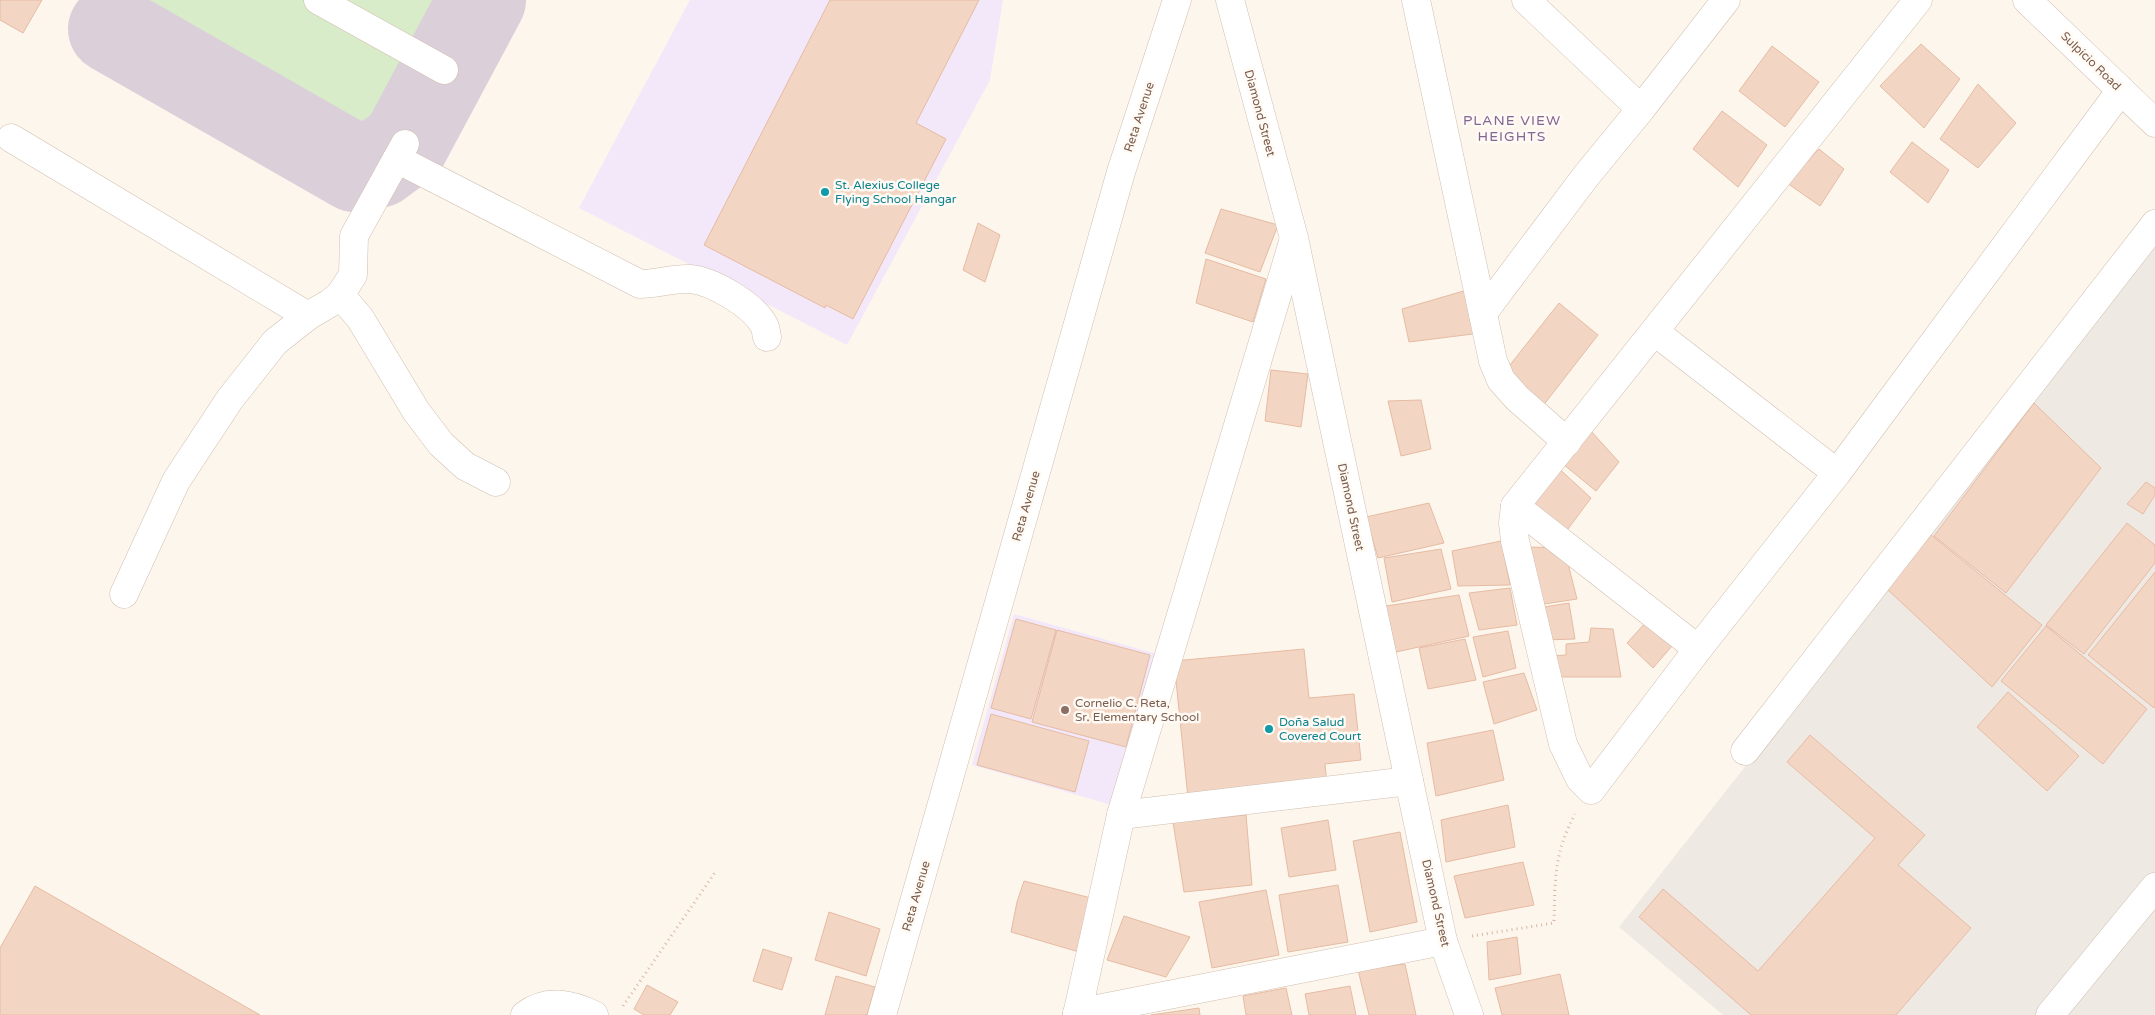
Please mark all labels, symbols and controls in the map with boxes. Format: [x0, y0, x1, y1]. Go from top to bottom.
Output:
street label: Sulpicio Road [2058, 29, 2124, 93]
street label: Diamond Street [1242, 68, 1278, 158]
street label: Reta Avenue [1121, 80, 1157, 154]
district label: PLANE VIEW HEIGHTS [1463, 112, 1561, 145]
place label: St. Alexius College Flying School Hangar [835, 178, 957, 206]
marker: St. Alexius College Flying School Hangar [819, 186, 831, 198]
street label: Diamond Street [1335, 462, 1367, 553]
street label: Reta Avenue [1009, 469, 1043, 543]
place label: Cornelio C. Reta, Sr. Elementary School [1075, 696, 1199, 724]
marker: Cornelio C. Reta, Sr. Elementary School [1059, 704, 1071, 716]
place label: Doña Salud Covered Court [1279, 715, 1362, 743]
marker: Doña Salud Covered Court [1263, 723, 1275, 735]
street label: Diamond Street [1419, 858, 1453, 948]
street label: Reta Avenue [899, 859, 933, 933]

